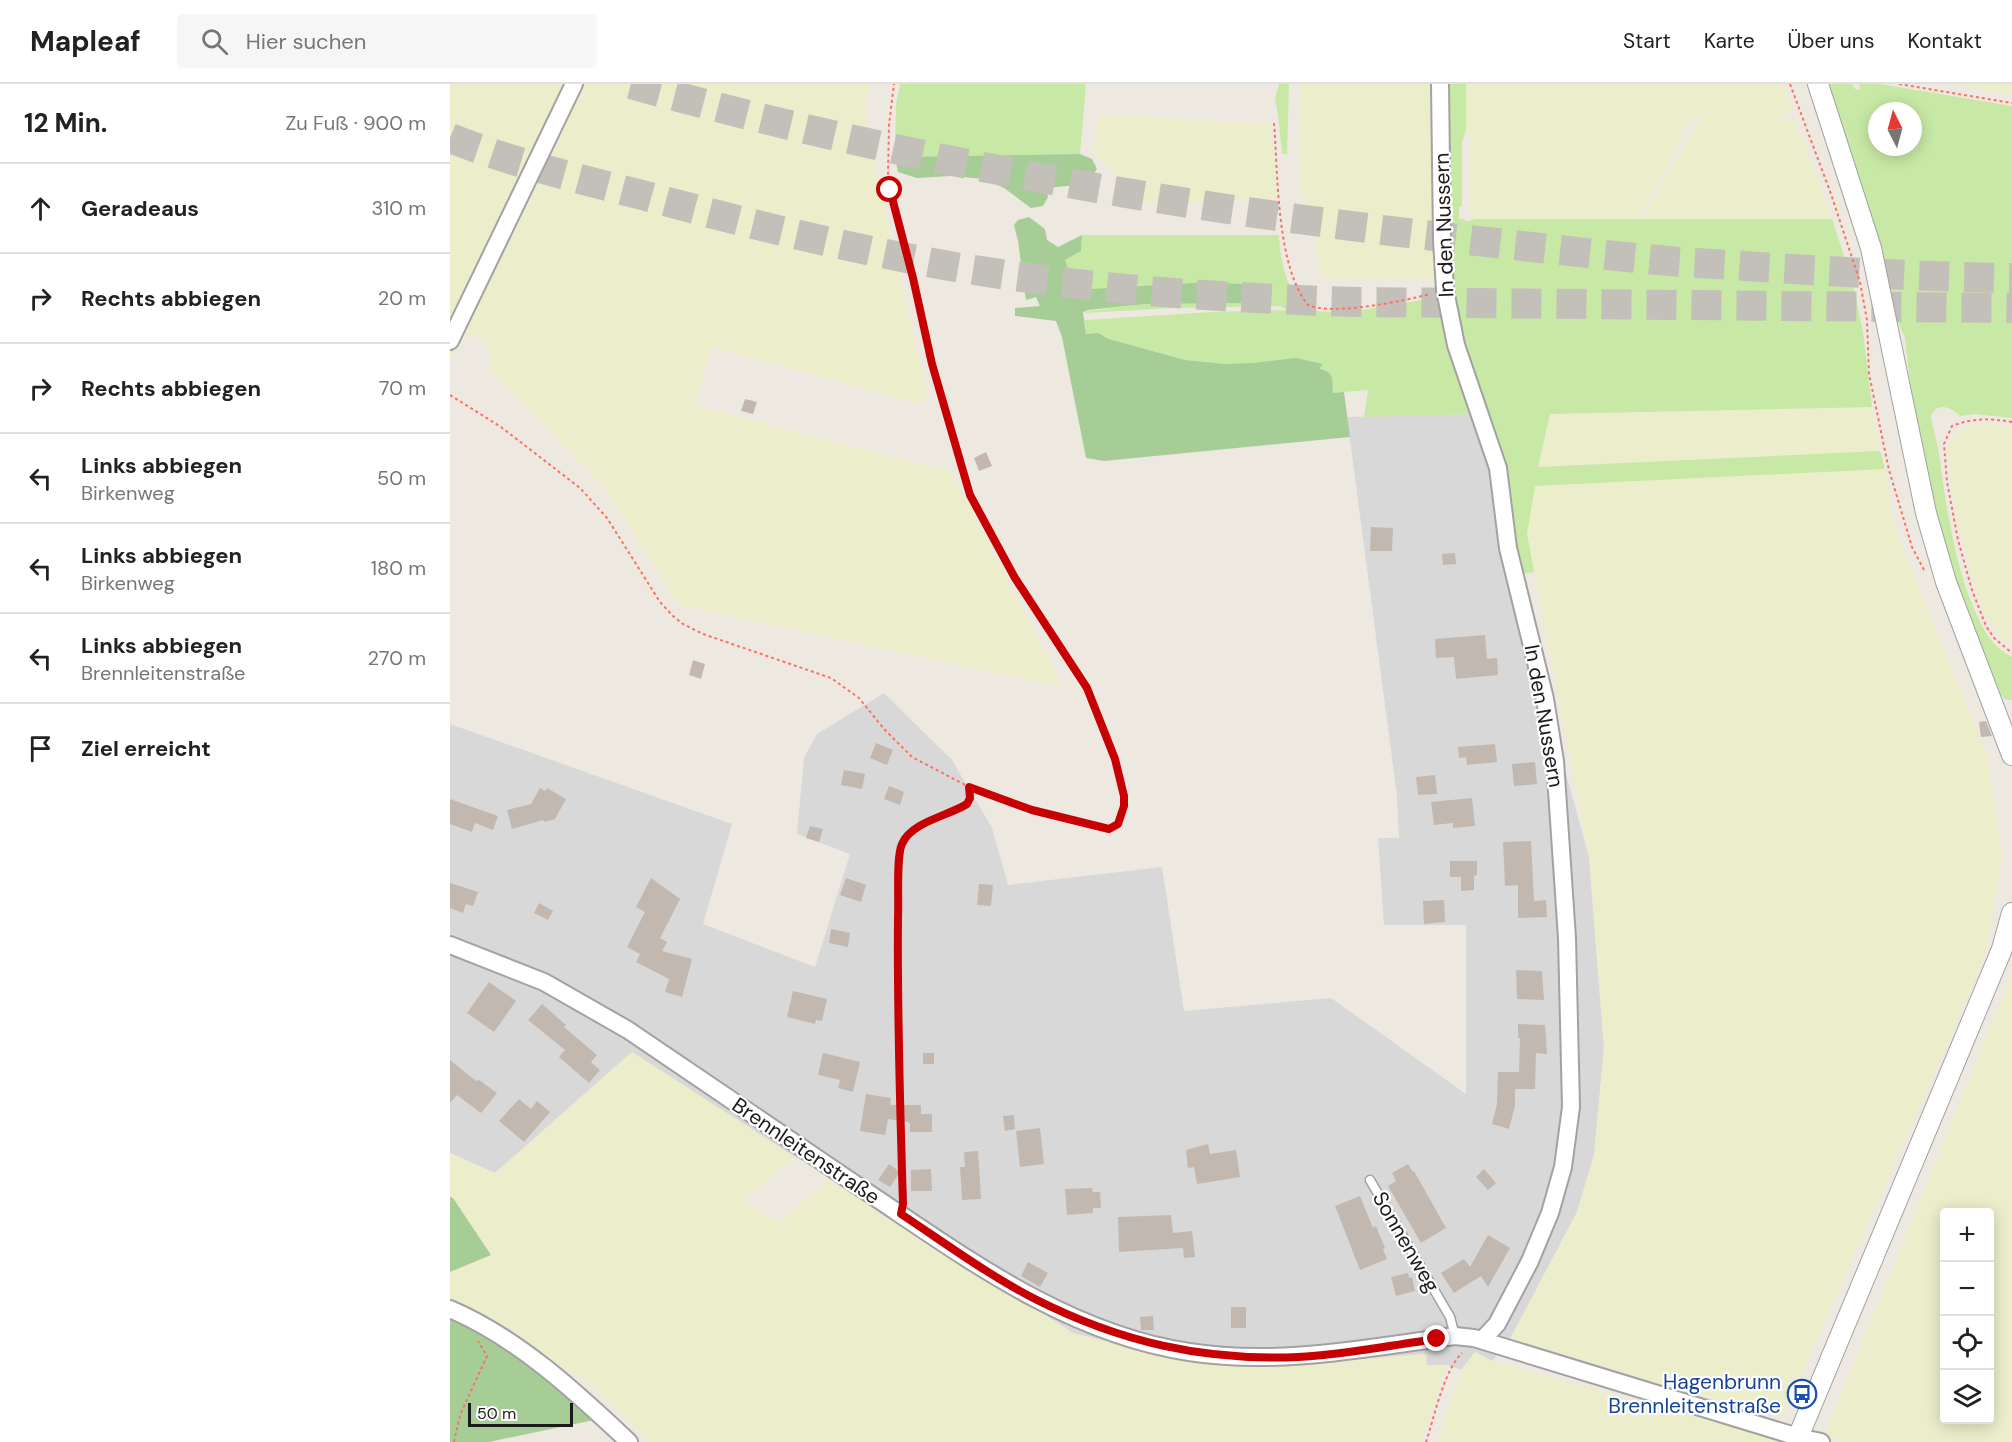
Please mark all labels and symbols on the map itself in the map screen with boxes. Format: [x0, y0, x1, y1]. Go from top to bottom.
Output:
north arrow [1868, 102, 1922, 156]
street label: In den Nussern [1427, 152, 1461, 298]
route start [876, 176, 902, 202]
street label: In den Nussern [1518, 642, 1570, 790]
street label: Brennleitenstraße [727, 1091, 885, 1211]
street label: Sonnenweg [1366, 1187, 1446, 1298]
route end [1423, 1325, 1449, 1351]
place label: Hagenbrunn Brennleitenstraße [1608, 1368, 1781, 1420]
bus stop icon: Hagenbrunn Brennleitenstraße [1786, 1378, 1818, 1410]
scale bar [468, 1400, 573, 1428]

